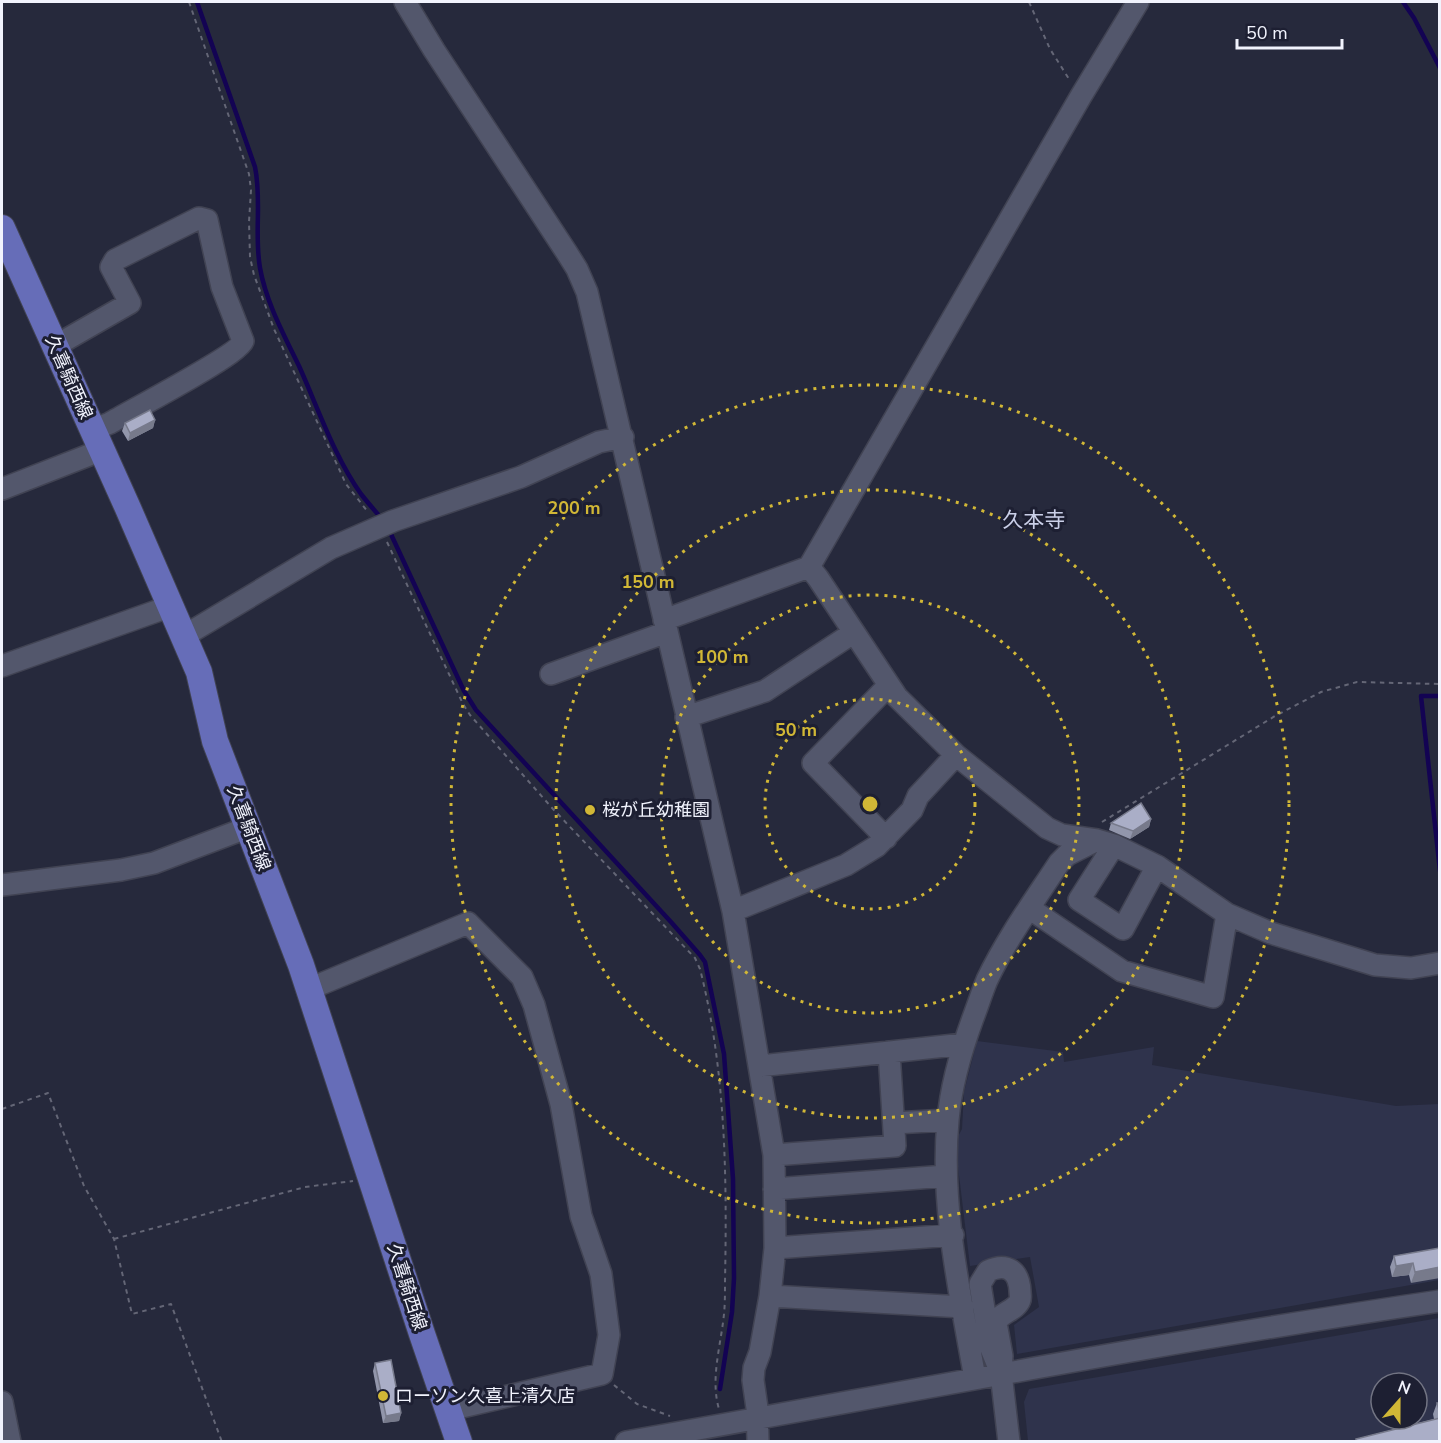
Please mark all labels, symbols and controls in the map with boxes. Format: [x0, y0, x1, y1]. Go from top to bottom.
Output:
scale bar [1237, 12, 1342, 50]
text: 50 m [1246, 21, 1288, 45]
street label: 久喜騎西線 [40, 331, 98, 423]
text: 200 m [547, 496, 601, 520]
district label: 久本寺 [1003, 506, 1066, 534]
text: 150 m [621, 570, 675, 594]
text: 100 m [695, 645, 749, 669]
text: 50 m [775, 718, 817, 742]
street label: 久喜騎西線 [222, 782, 276, 874]
centre of rings [860, 794, 880, 814]
place label: 桜が丘幼稚園 [602, 798, 710, 822]
marker: 桜が丘幼稚園 [583, 803, 597, 817]
street label: 久喜騎西線 [382, 1240, 432, 1334]
north arrow [1369, 1371, 1429, 1431]
text: N [1394, 1376, 1414, 1400]
place label: ローソン久喜上清久店 [395, 1384, 575, 1408]
marker: ローソン久喜上清久店 [376, 1389, 390, 1403]

